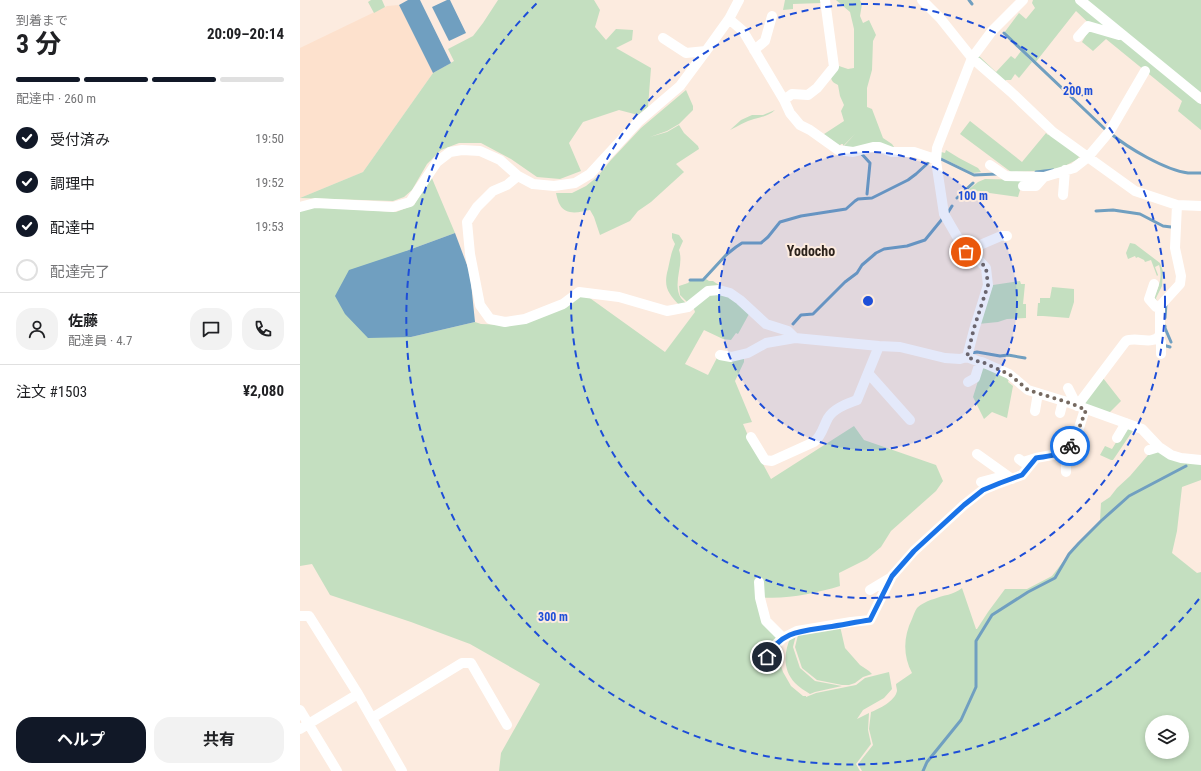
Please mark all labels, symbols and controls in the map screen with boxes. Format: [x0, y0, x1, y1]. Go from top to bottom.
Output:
text: 到着まで [16, 13, 68, 28]
text: 20:09–20:14 [207, 25, 284, 43]
text: 3 分 [16, 29, 61, 59]
text: 200 m [1063, 84, 1093, 98]
text: 配達中 · 260 m [16, 91, 96, 106]
icon: check [16, 127, 38, 149]
text: 受付済み [50, 131, 110, 149]
text: 19:50 [255, 131, 284, 146]
icon: check [16, 171, 38, 193]
text: 調理中 [50, 175, 95, 193]
text: 19:52 [255, 175, 284, 190]
text: 100 m [958, 189, 988, 203]
icon: check [16, 215, 38, 237]
text: 配達中 [50, 219, 95, 237]
text: 19:53 [255, 219, 284, 234]
pin [949, 235, 983, 269]
icon: bag [955, 241, 977, 263]
district label: Yodocho [787, 243, 835, 259]
text: 配達完了 [50, 263, 110, 281]
centre of rings [861, 294, 875, 308]
button: person [16, 308, 58, 350]
button: chat [190, 308, 232, 350]
button: phone [242, 308, 284, 350]
text: 佐藤 [68, 312, 98, 330]
text: 配達員 · 4.7 [68, 333, 132, 348]
text: ¥2,080 [243, 382, 284, 400]
text: 注文 #1503 [16, 383, 87, 401]
courier [1050, 426, 1090, 466]
icon: bike [1059, 435, 1081, 457]
text: 300 m [538, 610, 568, 624]
pin [750, 640, 784, 674]
icon: home [756, 646, 778, 668]
map controls [1145, 715, 1189, 759]
button: layers [1145, 715, 1189, 759]
button: ヘルプ [16, 717, 146, 763]
button: 共有 [154, 717, 284, 763]

